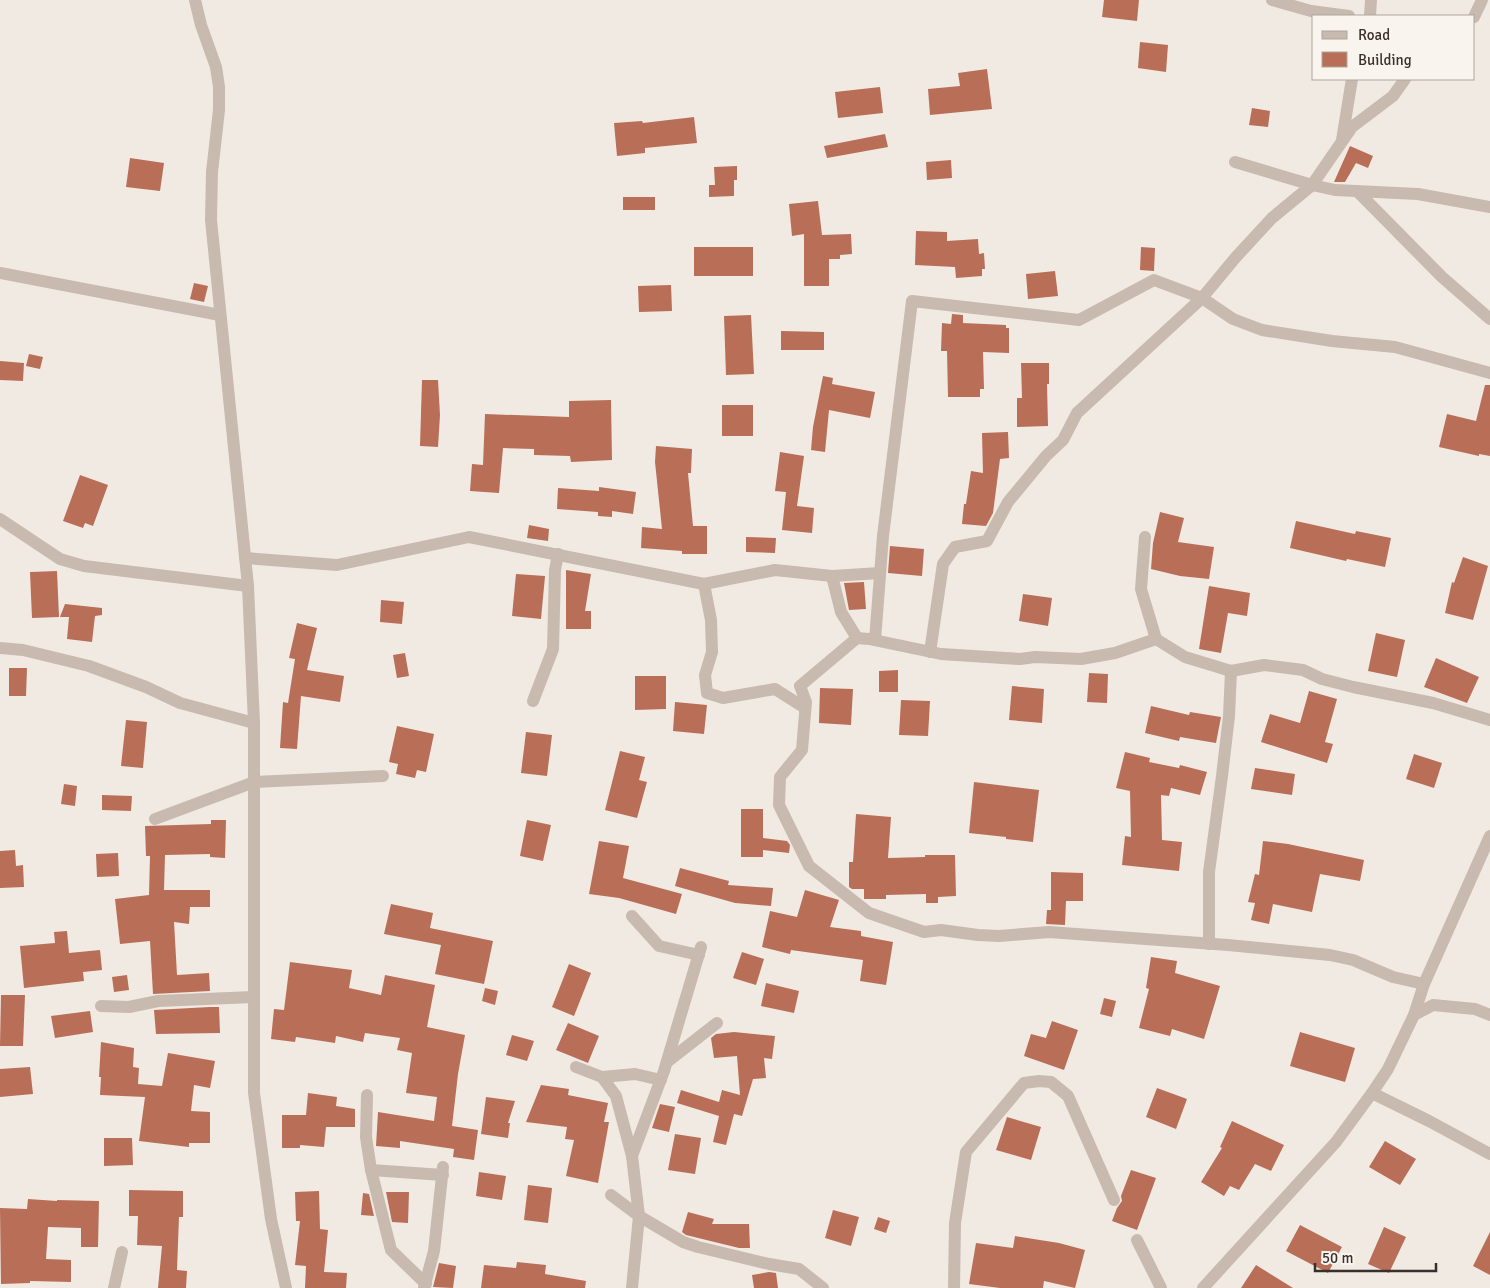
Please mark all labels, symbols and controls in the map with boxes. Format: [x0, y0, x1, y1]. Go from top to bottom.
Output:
legend [1312, 15, 1475, 80]
text: Road [1358, 26, 1390, 44]
text: Building [1358, 51, 1412, 69]
scale bar [1315, 1240, 1436, 1272]
text: 50 m [1322, 1249, 1353, 1267]

